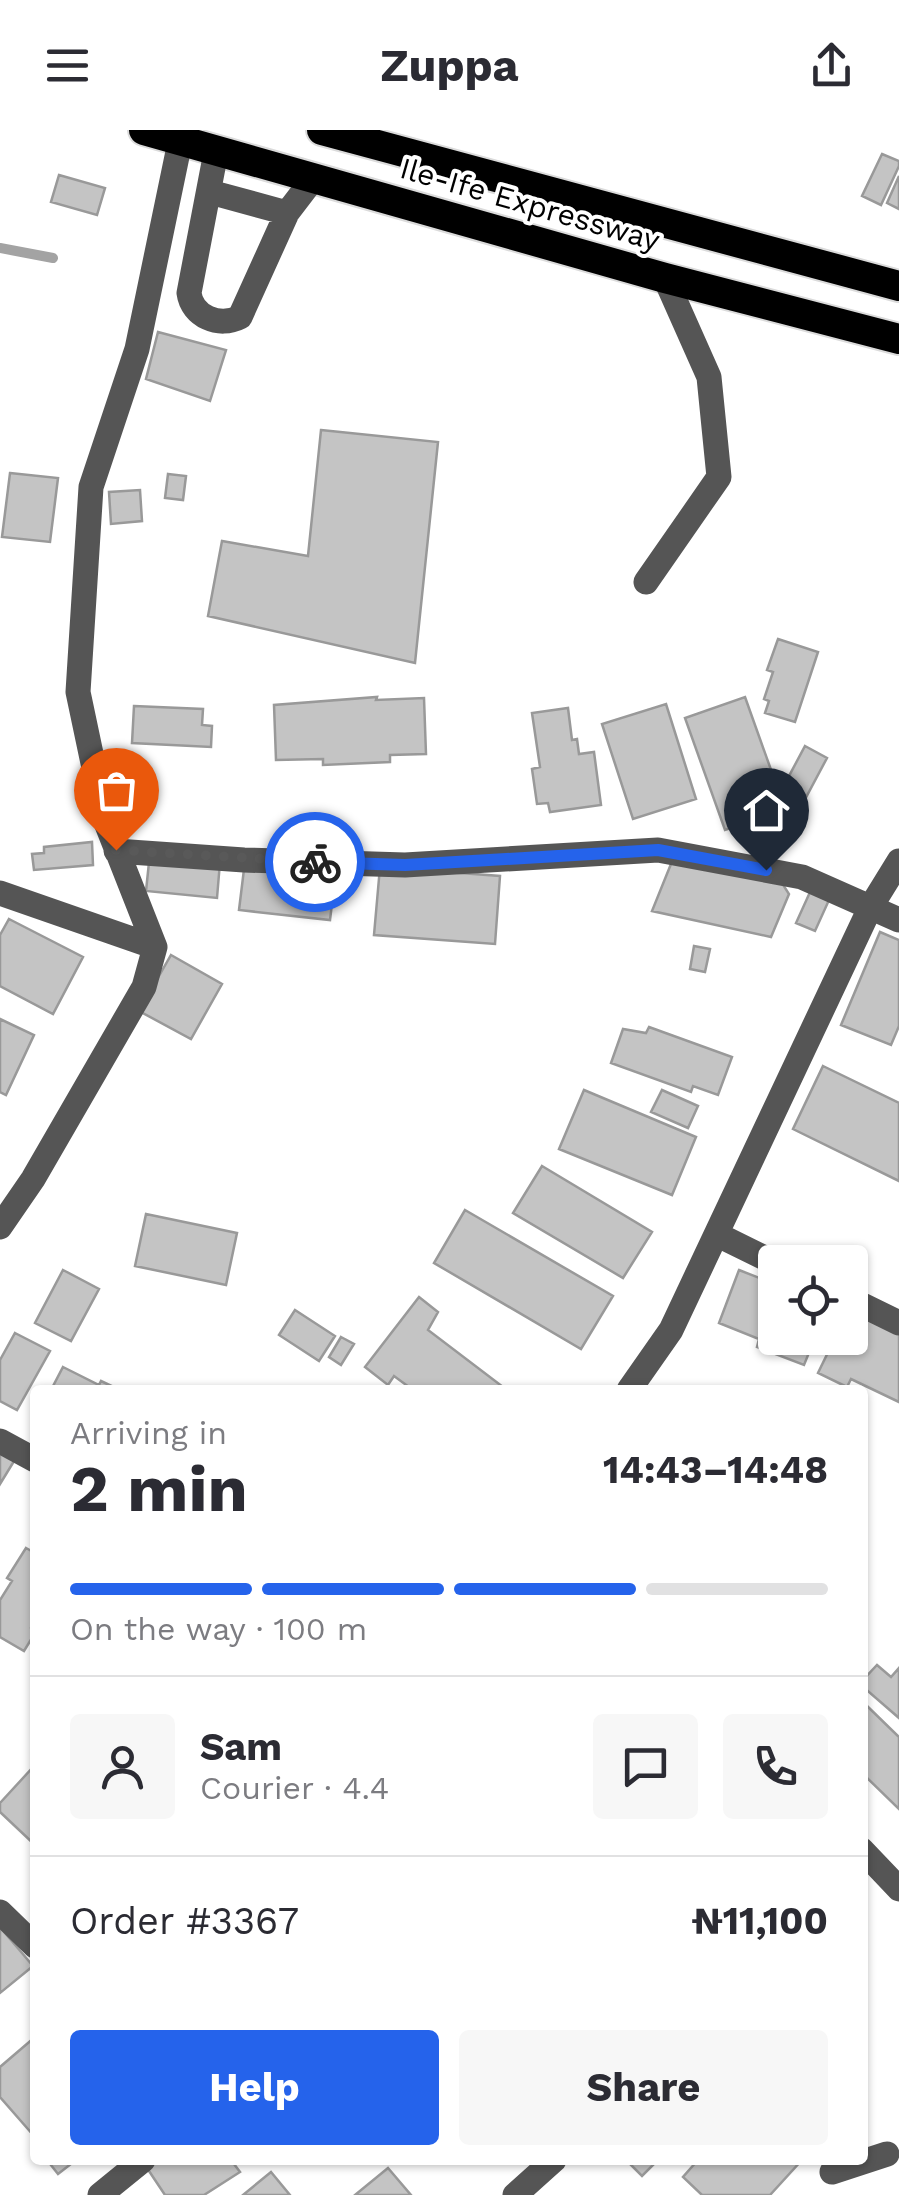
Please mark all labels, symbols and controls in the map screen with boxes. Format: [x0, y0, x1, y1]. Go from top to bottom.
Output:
icon: menu [40, 38, 95, 93]
icon: share [804, 38, 859, 93]
text: Zuppa [380, 39, 519, 92]
street label: Ile-Ife Expressway [396, 150, 664, 258]
pin [74, 748, 159, 851]
icon: bag [89, 763, 144, 818]
pin [724, 768, 809, 871]
icon: home [739, 783, 794, 838]
courier [265, 812, 365, 912]
icon: bike [288, 835, 343, 890]
map controls [758, 1245, 868, 1355]
button: locate [758, 1245, 868, 1355]
text: Arriving in [70, 1414, 227, 1452]
text: 14:43–14:48 [603, 1448, 828, 1492]
text: 2 min [70, 1451, 248, 1527]
text: On the way · 100 m [70, 1610, 367, 1648]
button: person [70, 1714, 175, 1819]
button: chat [593, 1714, 698, 1819]
button: phone [723, 1714, 828, 1819]
text: Sam [200, 1725, 282, 1769]
text: Courier · 4.4 [200, 1769, 389, 1807]
text: Order #3367 [70, 1899, 299, 1943]
text: ₦11,100 [691, 1899, 828, 1943]
button: Help [70, 2030, 439, 2145]
button: Share [459, 2030, 828, 2145]

